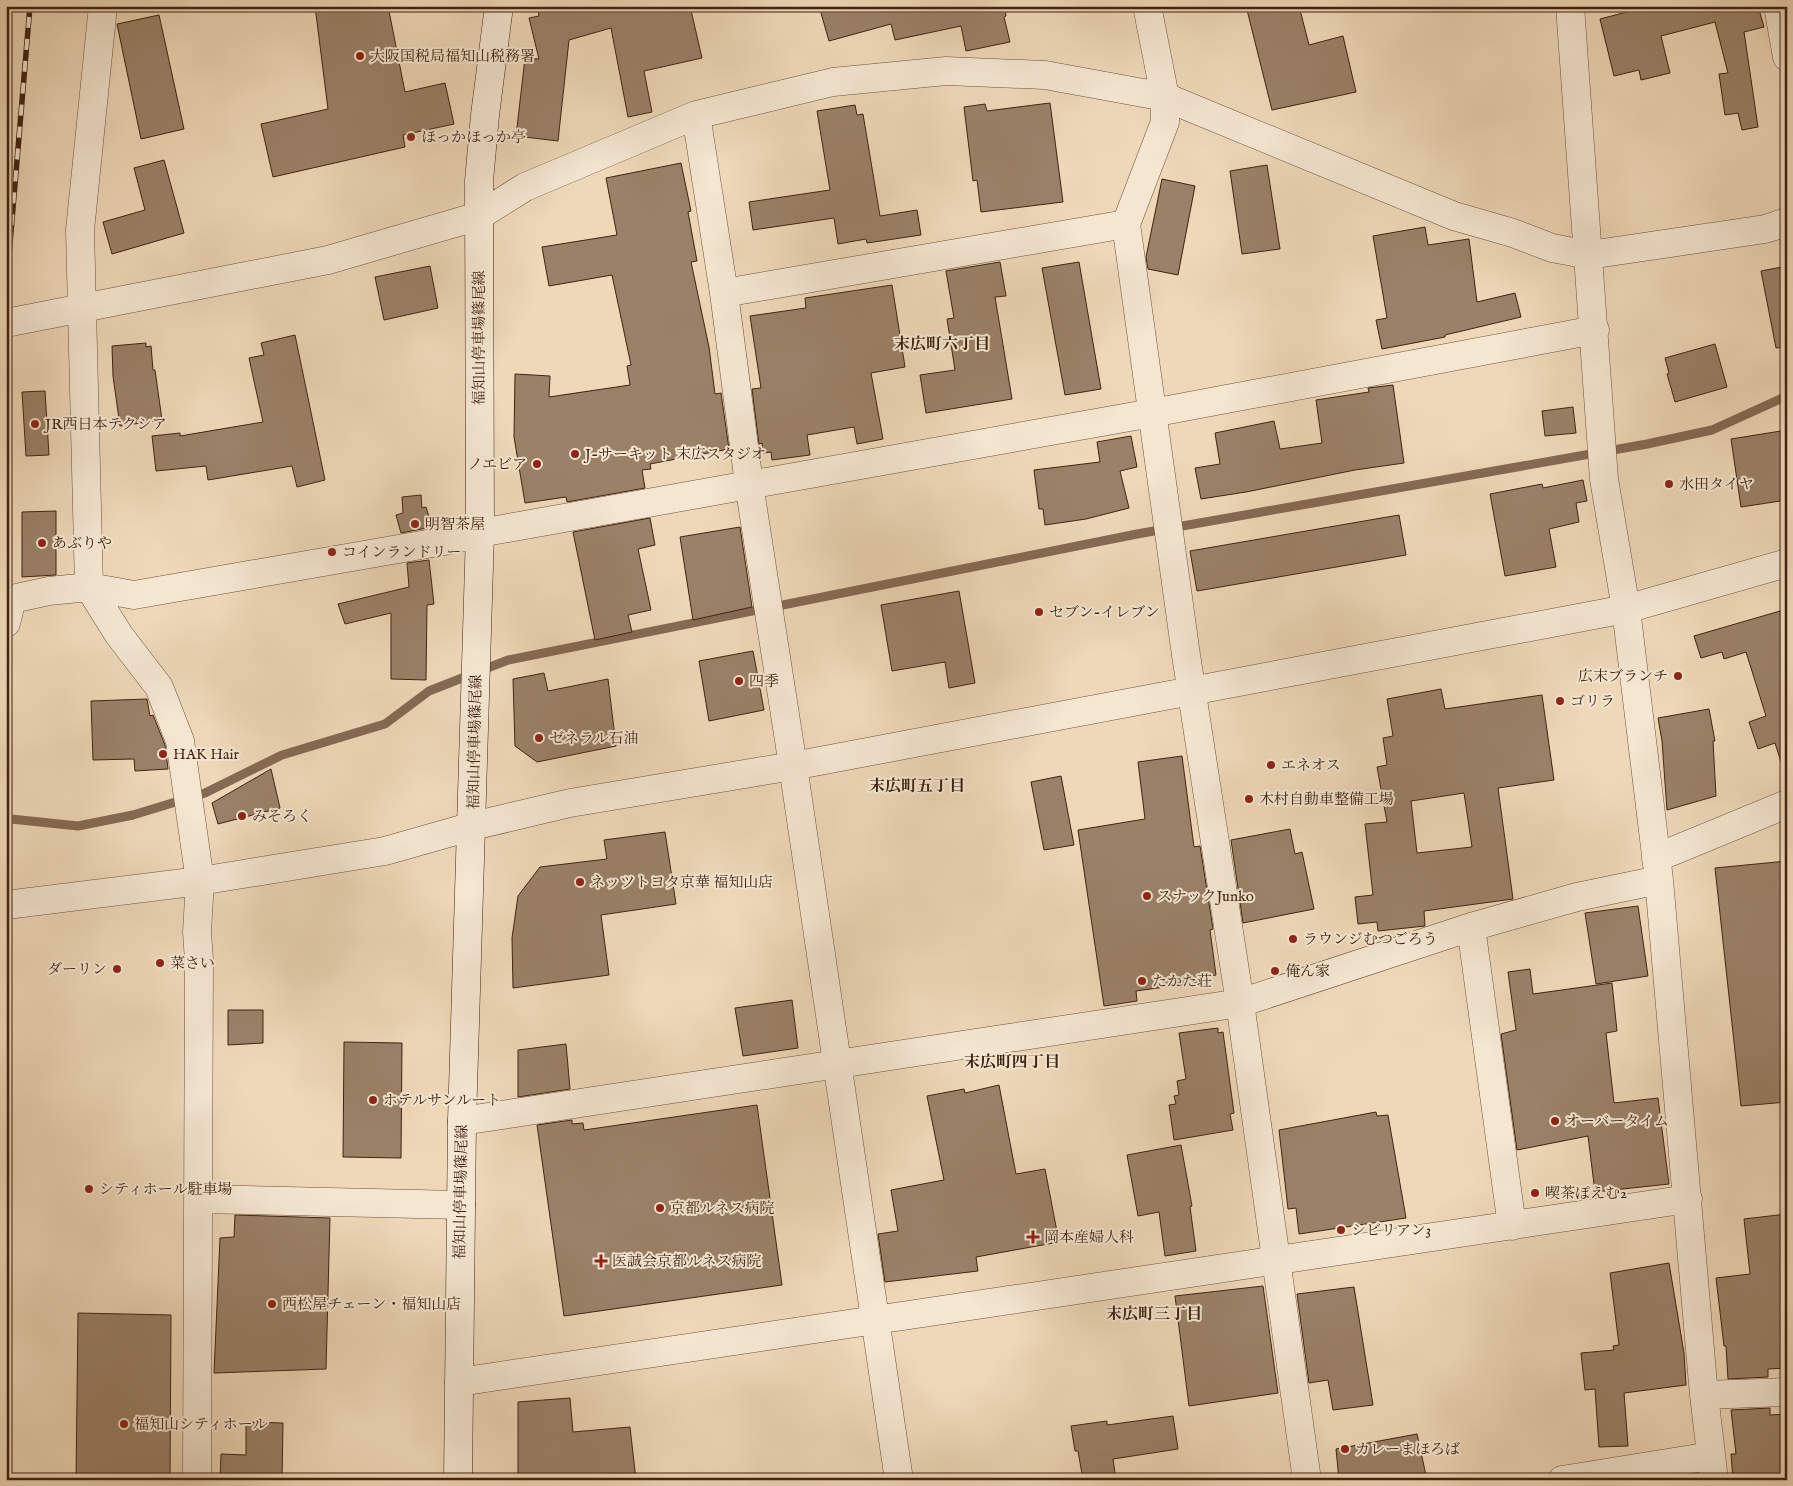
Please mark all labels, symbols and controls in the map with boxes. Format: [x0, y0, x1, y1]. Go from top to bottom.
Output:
place label: 大阪国税局福知山税務署 [370, 47, 535, 66]
marker: 大阪国税局福知山税務署 [354, 50, 366, 62]
place label: ほっかほっか亭 [421, 128, 526, 147]
marker: ほっかほっか亭 [405, 131, 417, 143]
street label: 福知山停車場篠尾線 [470, 270, 489, 406]
district label: 末広町六丁目 [894, 335, 990, 355]
place label: JR西日本テクシア [43, 415, 167, 434]
marker: JR西日本テクシア [29, 418, 41, 430]
place label: J-サーキット 末広スタジオ [583, 445, 766, 464]
marker: J-サーキット 末広スタジオ [569, 448, 581, 460]
place label: ノエビア [468, 455, 527, 474]
marker: ノエビア [531, 458, 543, 470]
place label: 水田タイヤ [1679, 475, 1754, 494]
marker: 水田タイヤ [1663, 478, 1675, 490]
place label: 明智茶屋 [425, 515, 485, 534]
marker: 明智茶屋 [409, 518, 421, 530]
place label: あぶりや [52, 534, 112, 553]
marker: あぶりや [36, 537, 48, 549]
place label: コインランドリー [342, 543, 462, 562]
marker: コインランドリー [326, 546, 338, 558]
place label: セブン-イレブン [1049, 603, 1160, 622]
marker: セブン-イレブン [1033, 606, 1045, 618]
place label: 広末ブランチ [1578, 667, 1668, 686]
marker: 広末ブランチ [1672, 670, 1684, 682]
place label: 四季 [749, 672, 779, 691]
street label: 福知山停車場篠尾線 [464, 674, 486, 810]
marker: 四季 [733, 675, 745, 687]
place label: ゴリラ [1570, 692, 1615, 711]
marker: ゴリラ [1554, 695, 1566, 707]
place label: ゼネラル石油 [549, 729, 639, 748]
marker: ゼネラル石油 [533, 732, 545, 744]
place label: HAK Hair [173, 745, 240, 764]
marker: HAK Hair [157, 748, 169, 760]
place label: エネオス [1281, 756, 1341, 775]
marker: エネオス [1265, 759, 1277, 771]
district label: 末広町五丁目 [869, 777, 965, 797]
place label: 木村自動車整備工場 [1259, 790, 1394, 809]
marker: 木村自動車整備工場 [1243, 793, 1255, 805]
place label: みそろく [252, 807, 312, 826]
marker: みそろく [236, 810, 248, 822]
place label: ネッツトヨタ京華 福知山店 [590, 873, 773, 892]
marker: ネッツトヨタ京華 福知山店 [574, 876, 586, 888]
place label: スナックJunko [1157, 887, 1254, 906]
marker: スナックJunko [1141, 890, 1153, 902]
place label: ラウンジむつごろう [1303, 930, 1438, 949]
marker: ラウンジむつごろう [1287, 933, 1299, 945]
place label: 菜さい [170, 954, 215, 973]
marker: 菜さい [154, 957, 166, 969]
place label: ダーリン [47, 960, 107, 979]
place label: 俺ん家 [1285, 962, 1330, 981]
marker: ダーリン [111, 963, 123, 975]
marker: 俺ん家 [1269, 965, 1281, 977]
place label: たかた荘 [1152, 972, 1212, 991]
marker: たかた荘 [1136, 975, 1148, 987]
district label: 末広町四丁目 [964, 1053, 1060, 1073]
place label: ホテルサンルート [383, 1091, 501, 1110]
marker: ホテルサンルート [367, 1094, 379, 1106]
place label: オーバータイム [1565, 1112, 1669, 1131]
marker: オーバータイム [1549, 1115, 1561, 1127]
street label: 福知山停車場篠尾線 [450, 1124, 472, 1260]
place label: シティホール駐車場 [99, 1180, 233, 1199]
marker: シティホール駐車場 [83, 1183, 95, 1195]
place label: 喫茶ぽえむ2 [1545, 1184, 1627, 1203]
marker: 喫茶ぽえむ2 [1529, 1187, 1541, 1199]
place label: 京都ルネス病院 [670, 1199, 775, 1218]
marker: 京都ルネス病院 [654, 1202, 666, 1214]
place label: シビリアン3 [1351, 1221, 1431, 1240]
marker: シビリアン3 [1335, 1224, 1347, 1236]
place label: 岡本産婦人科 [1044, 1228, 1134, 1247]
marker: 岡本産婦人科 [1026, 1230, 1040, 1244]
place label: 医誠会京都ルネス病院 [612, 1252, 762, 1271]
marker: 医誠会京都ルネス病院 [594, 1254, 608, 1268]
place label: 西松屋チェーン・福知山店 [282, 1295, 461, 1314]
marker: 西松屋チェーン・福知山店 [266, 1298, 278, 1310]
district label: 末広町三丁目 [1106, 1305, 1202, 1325]
place label: 福知山シティホール [134, 1415, 268, 1434]
marker: 福知山シティホール [118, 1418, 130, 1430]
place label: カレーまほろば [1355, 1440, 1460, 1459]
marker: カレーまほろば [1339, 1443, 1351, 1455]

